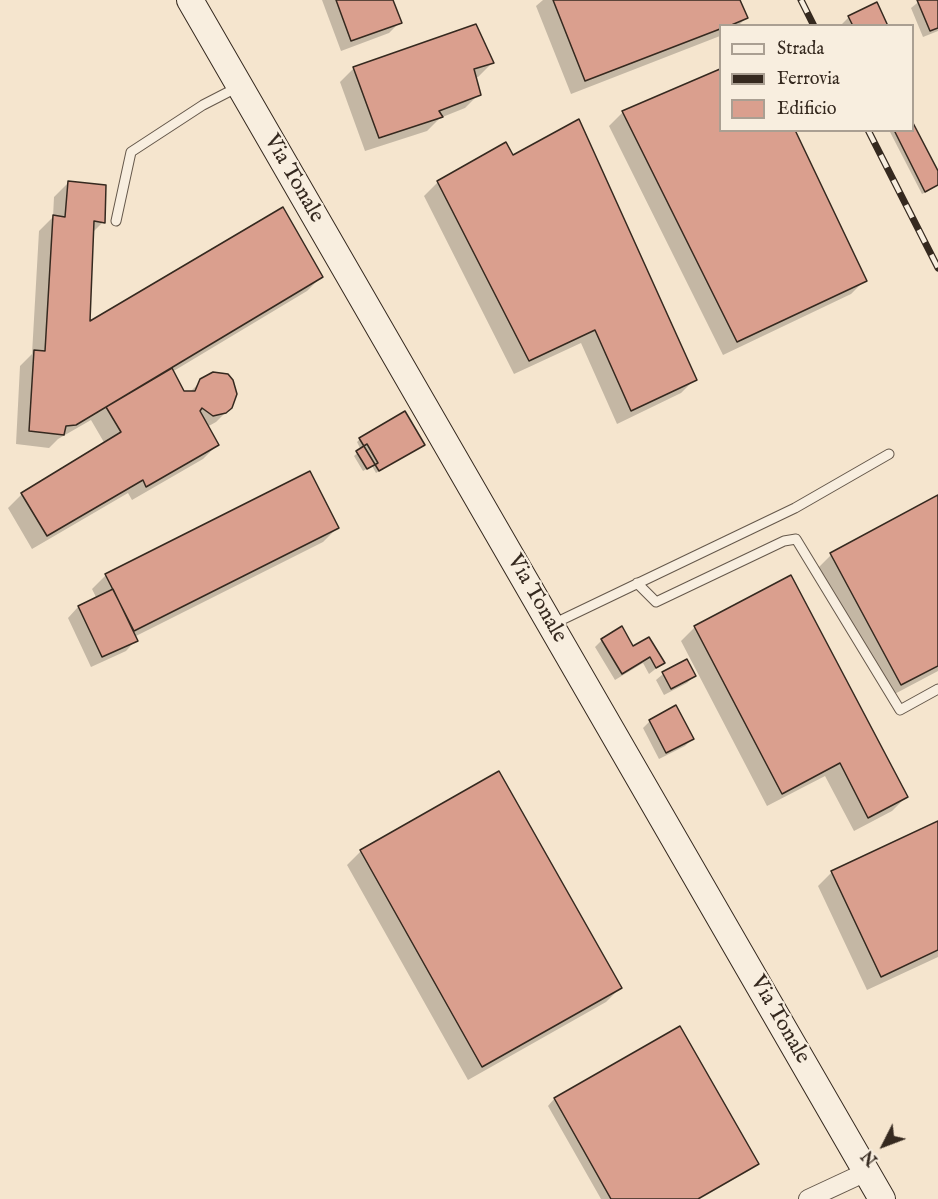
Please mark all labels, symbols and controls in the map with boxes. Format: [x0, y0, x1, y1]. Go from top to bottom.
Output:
legend [719, 24, 914, 132]
text: Strada [777, 38, 824, 61]
text: Ferrovia [777, 68, 840, 91]
text: Edificio [777, 98, 837, 121]
street label: Via Tonale [257, 130, 329, 228]
street label: Via Tonale [500, 550, 572, 648]
street label: Via Tonale [743, 971, 815, 1069]
north arrow [854, 1115, 914, 1175]
text: N [859, 1145, 883, 1169]

